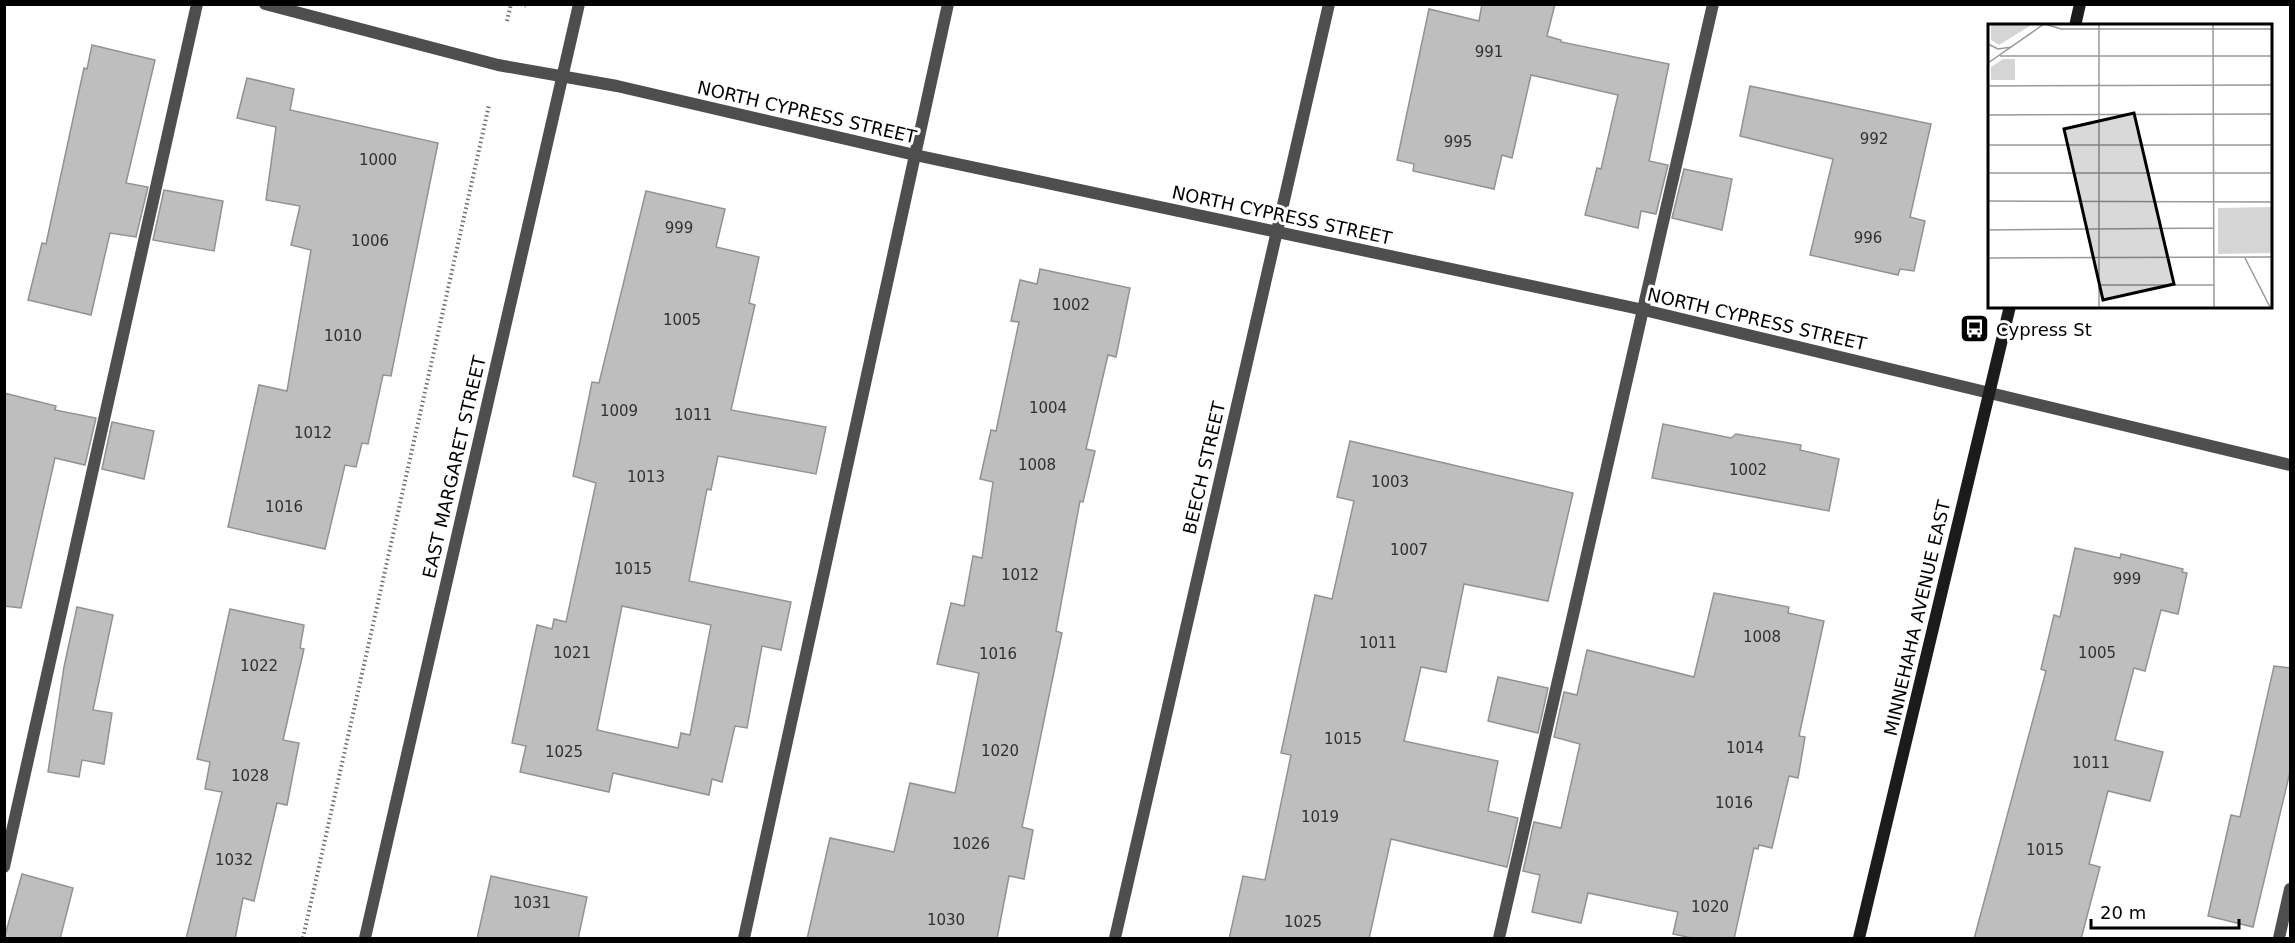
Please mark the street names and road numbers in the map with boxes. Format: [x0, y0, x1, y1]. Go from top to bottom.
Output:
street label: NORTH CYPRESS STREET [695, 77, 920, 148]
street label: NORTH CYPRESS STREET [1170, 181, 1395, 249]
street label: NORTH CYPRESS STREET [1645, 284, 1870, 355]
street label: EAST MARGARET STREET [418, 353, 490, 580]
street label: BEECH STREET [1179, 399, 1230, 536]
street label: MINNEHAHA AVENUE EAST [1880, 497, 1955, 738]

